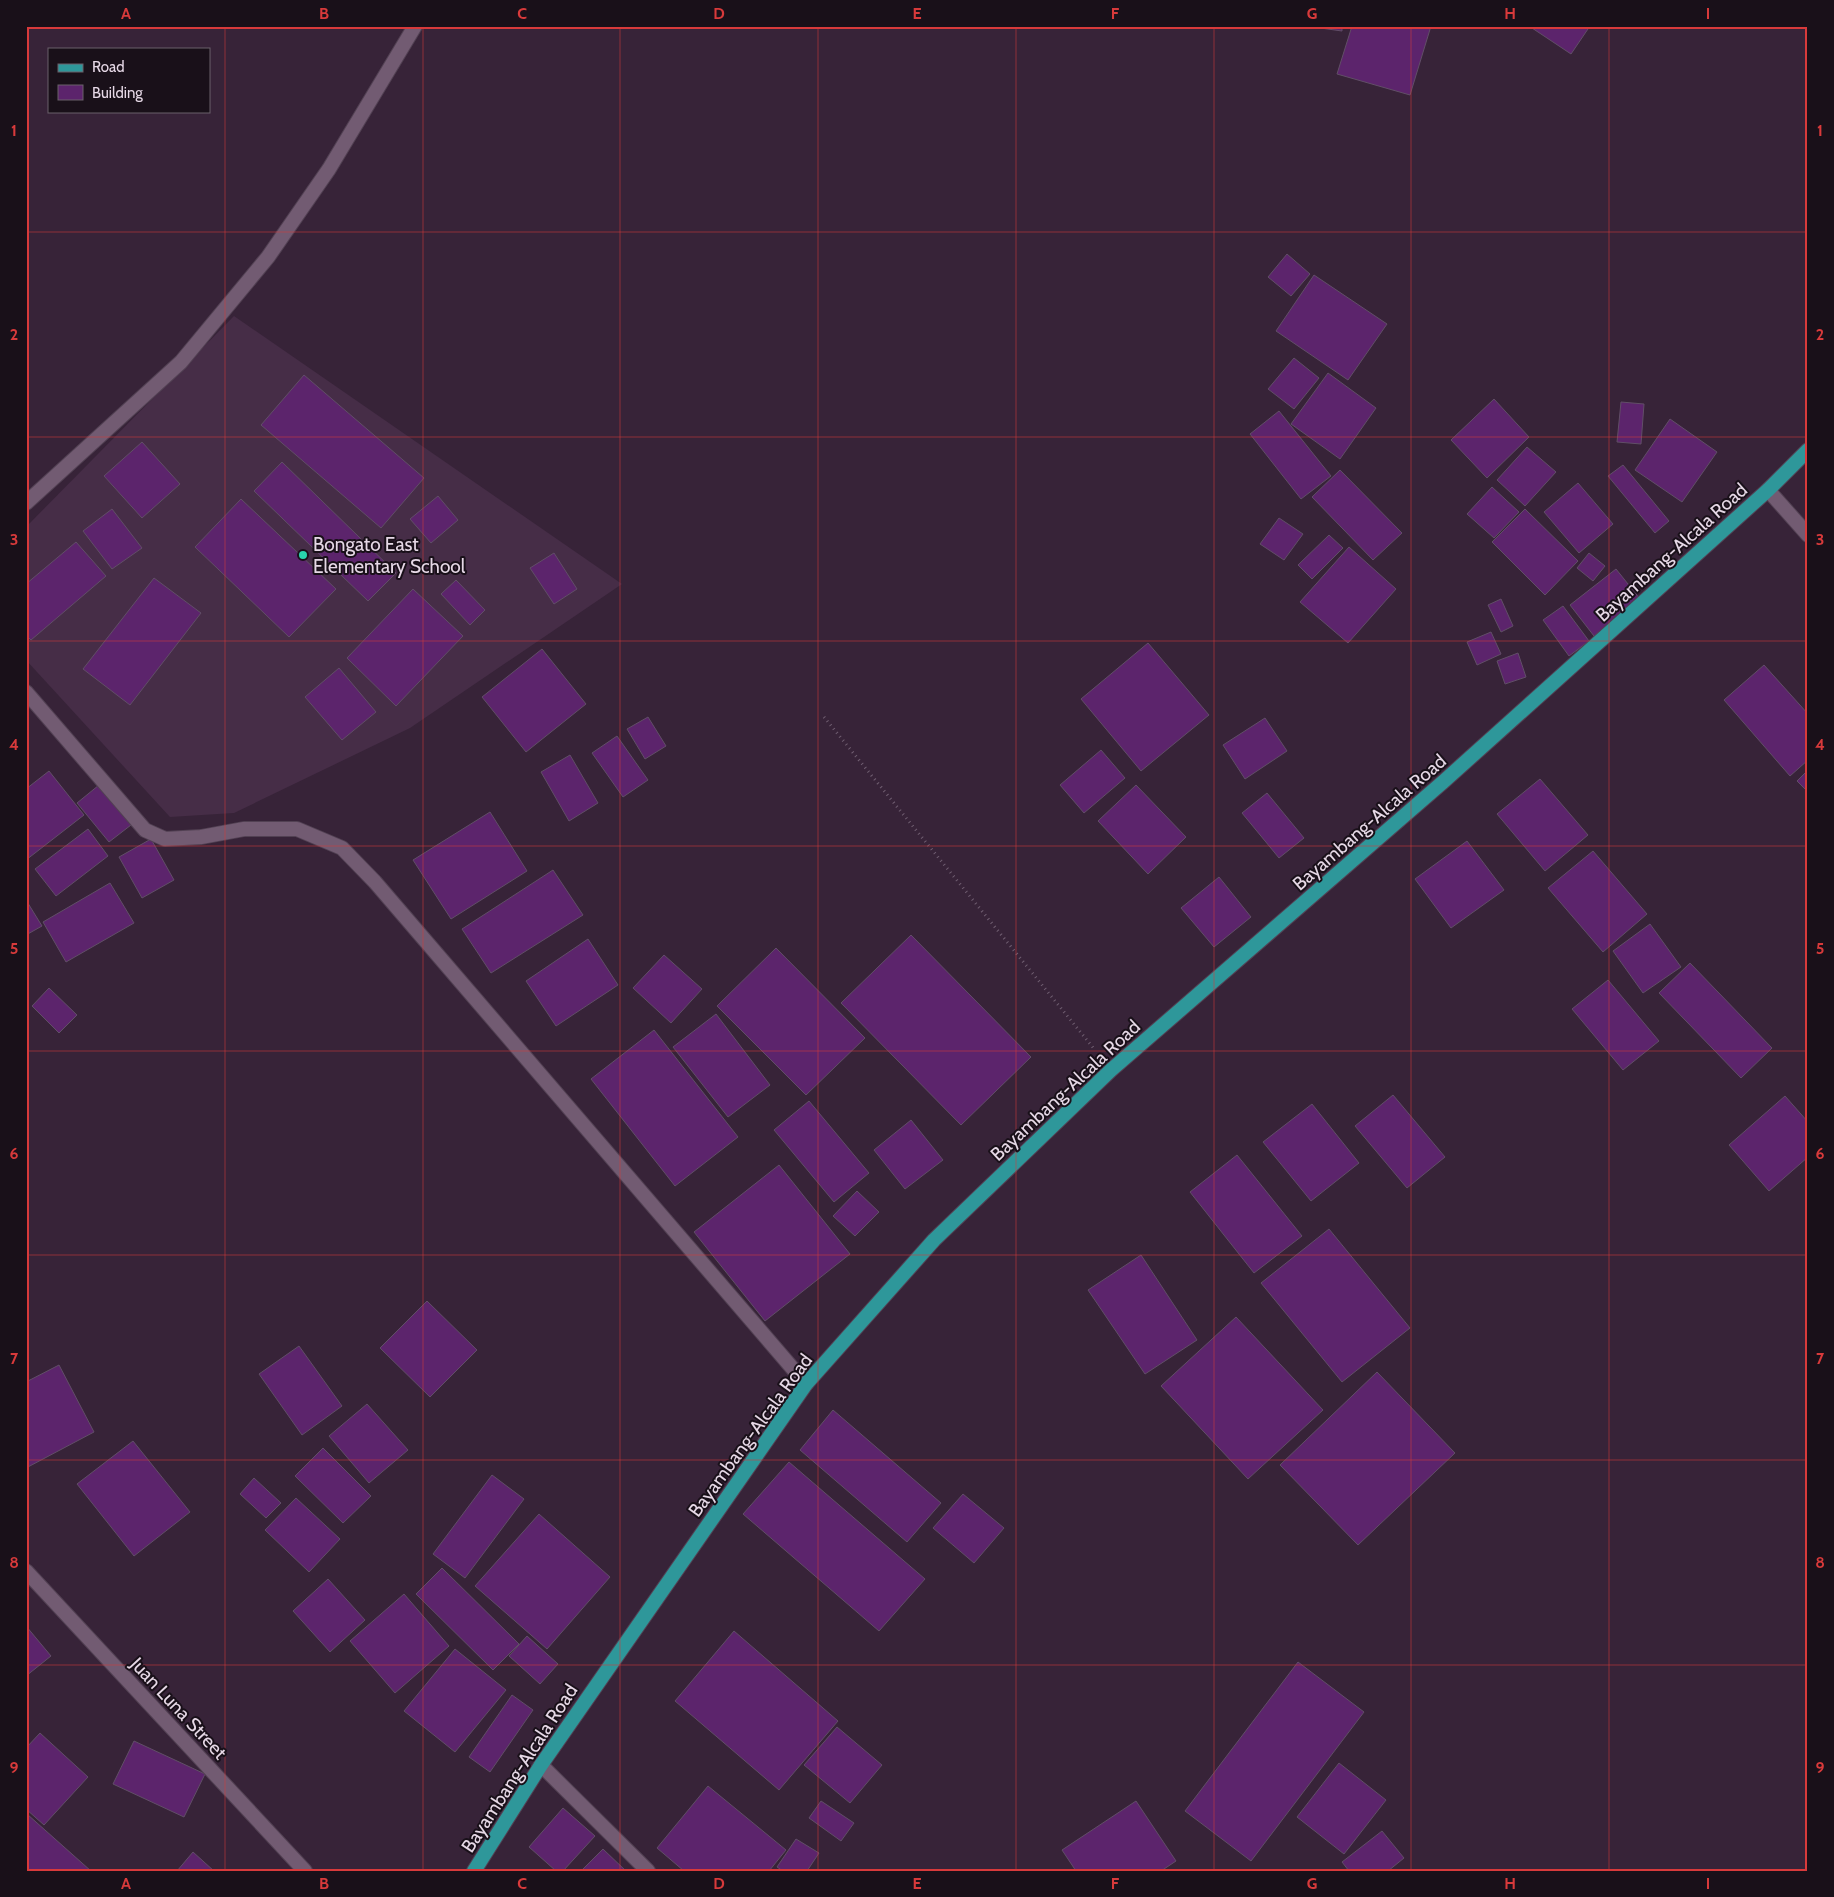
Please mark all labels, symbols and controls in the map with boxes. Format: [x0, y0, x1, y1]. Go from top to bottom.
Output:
text: A [121, 4, 131, 23]
text: B [319, 4, 329, 23]
text: C [517, 4, 527, 23]
text: D [713, 4, 725, 23]
text: E [912, 4, 922, 23]
text: F [1111, 4, 1120, 23]
text: G [1307, 4, 1317, 23]
text: H [1504, 4, 1516, 23]
text: I [1706, 4, 1710, 23]
legend [48, 48, 210, 112]
text: Road [92, 58, 125, 76]
text: Building [92, 84, 143, 102]
text: 1 [11, 121, 17, 140]
text: 1 [1817, 121, 1823, 140]
text: 2 [10, 325, 18, 344]
text: 2 [1816, 325, 1824, 344]
street label: Bayambang-Alcala Road [1591, 478, 1752, 626]
text: 3 [10, 530, 18, 549]
text: 3 [1816, 530, 1824, 549]
place label: Bongato East Elementary School [313, 533, 466, 578]
marker: Bongato East Elementary School [297, 549, 309, 561]
text: 4 [9, 735, 19, 754]
text: 4 [1815, 735, 1825, 754]
street label: Bayambang-Alcala Road [1288, 749, 1451, 895]
text: 5 [10, 939, 18, 958]
text: 5 [1816, 939, 1824, 958]
street label: Bayambang-Alcala Road [986, 1015, 1145, 1166]
text: 6 [10, 1144, 19, 1163]
text: 6 [1816, 1144, 1825, 1163]
text: 7 [10, 1349, 19, 1368]
street label: Bayambang-Alcala Road [684, 1349, 817, 1521]
text: 7 [1816, 1349, 1825, 1368]
text: 8 [9, 1553, 19, 1572]
text: 8 [1815, 1553, 1825, 1572]
street label: Juan Luna Street [125, 1652, 232, 1764]
street label: Bayambang-Alcala Road [456, 1680, 582, 1857]
text: 9 [10, 1758, 19, 1777]
text: 9 [1816, 1758, 1825, 1777]
text: A [121, 1874, 131, 1893]
text: B [319, 1874, 329, 1893]
text: C [517, 1874, 527, 1893]
text: D [713, 1874, 725, 1893]
text: E [912, 1874, 922, 1893]
text: F [1111, 1874, 1120, 1893]
text: G [1307, 1874, 1317, 1893]
text: H [1504, 1874, 1516, 1893]
text: I [1706, 1874, 1710, 1893]

